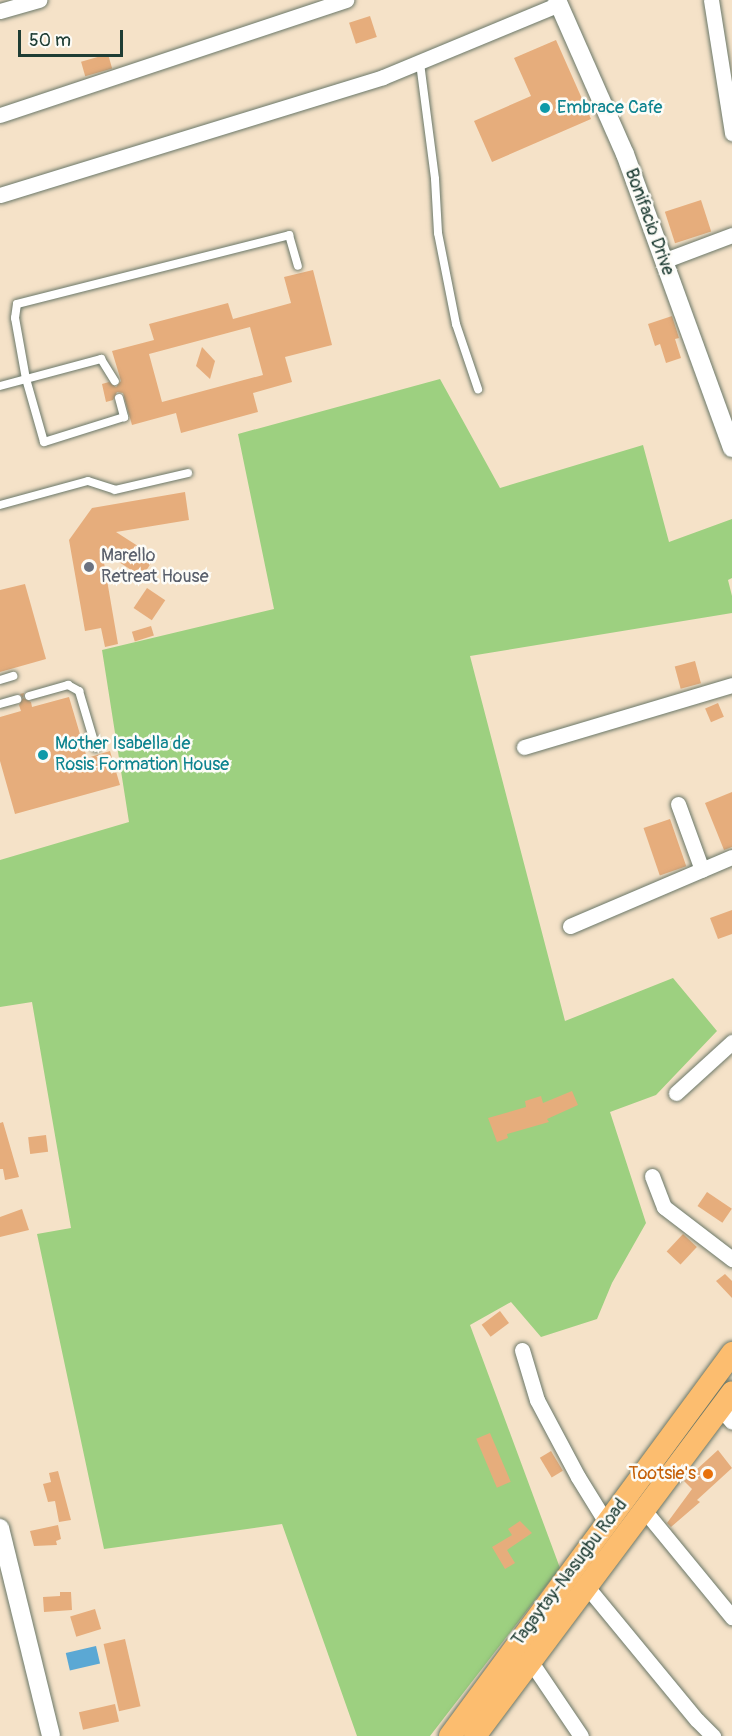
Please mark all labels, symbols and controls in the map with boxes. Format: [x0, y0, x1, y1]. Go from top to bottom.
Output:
scale bar [21, 18, 126, 56]
text: 50 m [29, 29, 71, 52]
place label: Embrace Cafe [557, 97, 662, 119]
marker: Embrace Cafe [538, 101, 552, 115]
street label: Bonifacio Drive [620, 166, 678, 278]
place label: Marello Retreat House [101, 546, 209, 588]
marker: Marello Retreat House [82, 560, 96, 574]
place label: Mother Isabella de Rosis Formation House [55, 734, 229, 777]
marker: Mother Isabella de Rosis Formation House [36, 748, 50, 762]
place label: Tootsie's [629, 1463, 696, 1485]
marker: Tootsie's [701, 1467, 715, 1481]
street label: Tagaytay-Nasugbu Road [508, 1495, 632, 1651]

